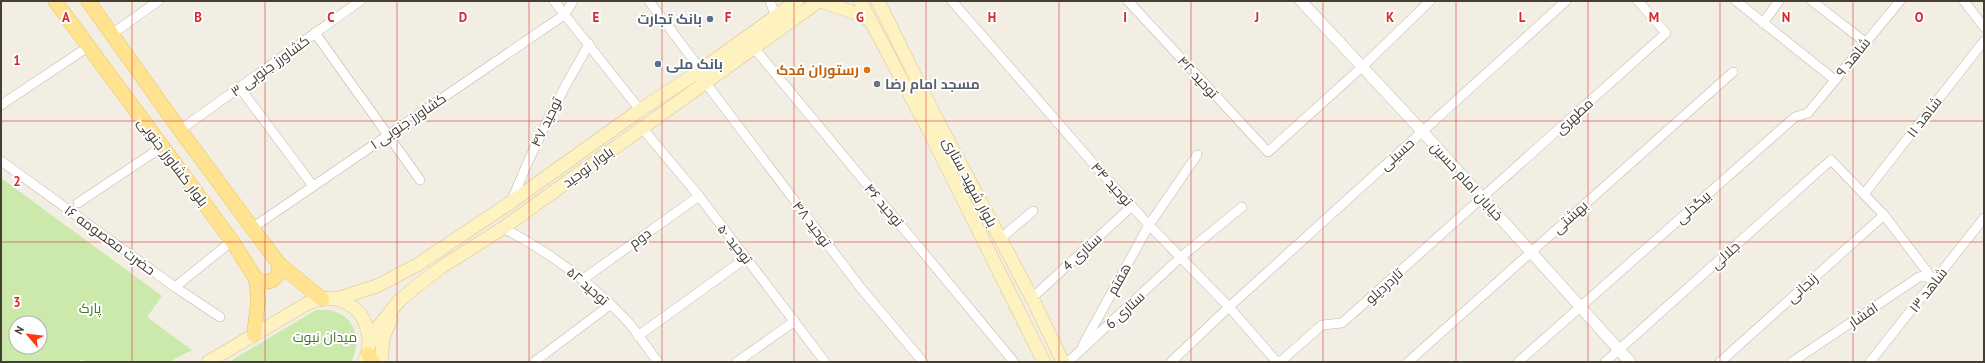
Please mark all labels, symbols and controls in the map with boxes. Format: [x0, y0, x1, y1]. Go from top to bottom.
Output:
text: A [62, 9, 70, 26]
text: B [194, 9, 202, 26]
text: C [327, 9, 335, 26]
text: D [459, 9, 467, 26]
text: E [593, 9, 600, 26]
text: F [725, 9, 732, 26]
text: G [856, 9, 864, 26]
text: H [988, 9, 996, 26]
text: I [1123, 9, 1127, 26]
text: J [1254, 9, 1259, 26]
text: K [1386, 9, 1394, 26]
text: L [1519, 9, 1526, 26]
text: M [1649, 9, 1659, 26]
text: N [1782, 9, 1790, 26]
text: O [1915, 9, 1924, 26]
place label: بانک تجارت [638, 10, 702, 28]
marker: بانک تجارت [705, 14, 715, 24]
street label: کشاورز جنوبی ۳ [227, 31, 313, 101]
street label: شاهد ۹ [1832, 34, 1874, 80]
text: 1 [13, 52, 21, 69]
street label: توحید ۴۲ [1174, 52, 1222, 102]
place label: بانک ملی [666, 55, 723, 73]
marker: بانک ملی [653, 59, 663, 69]
place label: رستوران فدک [776, 61, 859, 79]
marker: رستوران فدک [862, 65, 872, 75]
place label: مسجد امام رضا [885, 75, 980, 94]
marker: مسجد امام رضا [872, 79, 882, 89]
street label: کشاورز جنوبی ۱ [367, 89, 449, 153]
street label: شاهد ۱۱ [1903, 93, 1945, 141]
street label: توحید ۴۷ [526, 94, 566, 150]
street label: مطهری [1551, 94, 1597, 138]
street label: بلوار کشاورز جنوبی [134, 114, 212, 210]
street label: بلوار شهید ستاری [939, 134, 1001, 230]
street label: حسینی [1376, 134, 1418, 174]
street label: خیابان امام حسین [1426, 138, 1507, 225]
street label: بلوار توحید [559, 143, 617, 191]
street label: توحید ۴۴ [1087, 158, 1137, 210]
text: 2 [13, 173, 21, 190]
street label: توحید ۴۶ [861, 180, 907, 230]
street label: بیگدلی [1671, 187, 1715, 227]
street label: بهشتی [1549, 196, 1591, 238]
street label: توحید ۴۸ [789, 197, 835, 251]
street label: حضرت معصومه ۱۶ [61, 201, 159, 279]
street label: توحید ۵۰ [714, 220, 756, 268]
street label: دوم [625, 224, 655, 253]
street label: ستاری 4 [1059, 229, 1105, 275]
street label: جلالی [1707, 237, 1743, 273]
street label: هفتم [1103, 260, 1136, 298]
street label: توحید ۵۲ [563, 263, 613, 309]
street label: تاردردیلو [1361, 264, 1407, 308]
street label: شاهد ۱۳ [1905, 264, 1951, 316]
street label: زنجانی [1783, 269, 1821, 307]
street label: ستاری 6 [1102, 287, 1148, 333]
text: 3 [13, 294, 21, 311]
park label: پارک [79, 299, 102, 318]
street label: افشار [1844, 299, 1881, 332]
north arrow [8, 315, 48, 355]
text: N [11, 324, 27, 337]
park label: میدان نبوت [293, 328, 357, 346]

